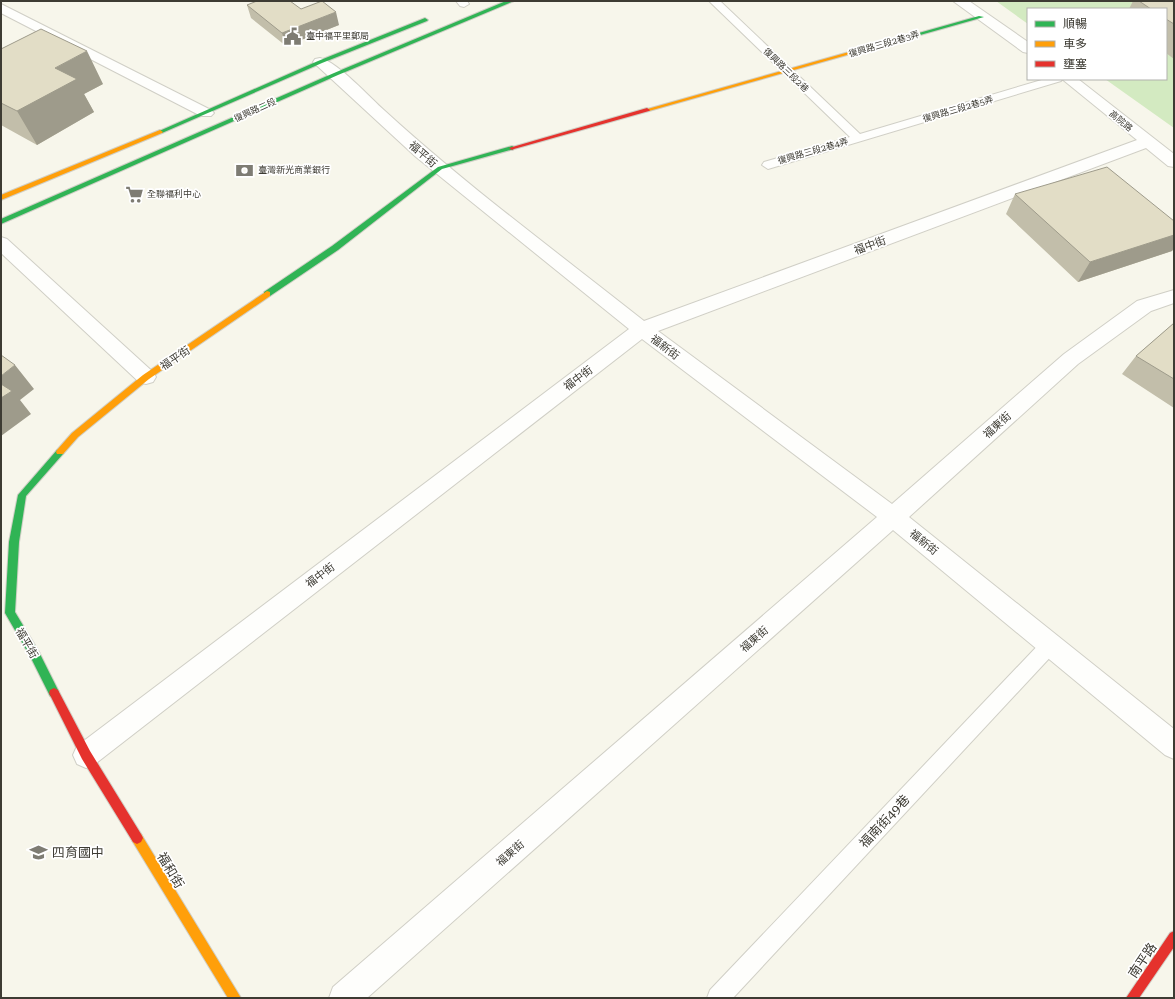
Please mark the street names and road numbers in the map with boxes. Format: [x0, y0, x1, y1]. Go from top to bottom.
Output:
street label: 復興路三段2巷3弄 [847, 29, 921, 59]
street label: 復興路三段2巷 [761, 46, 811, 94]
street label: 復興路三段2巷5弄 [921, 94, 995, 124]
street label: 復興路二段 [232, 96, 278, 124]
street label: 高院路 [1107, 109, 1135, 133]
street label: 復興路三段2巷4弄 [776, 136, 850, 166]
street label: 福平街 [406, 139, 439, 170]
street label: 福中街 [852, 234, 888, 257]
street label: 福新街 [648, 332, 682, 363]
street label: 福平街 [158, 344, 193, 373]
street label: 福中街 [561, 363, 595, 394]
street label: 福東街 [981, 410, 1014, 441]
street label: 福新街 [907, 527, 941, 558]
street label: 福中街 [303, 560, 337, 591]
street label: 福東街 [738, 624, 771, 655]
street label: 福平街 [13, 626, 40, 661]
street label: 福南街49巷 [856, 792, 913, 851]
street label: 福東街 [494, 838, 527, 869]
street label: 福和街 [154, 850, 187, 891]
street label: 南平路 [1125, 940, 1160, 981]

